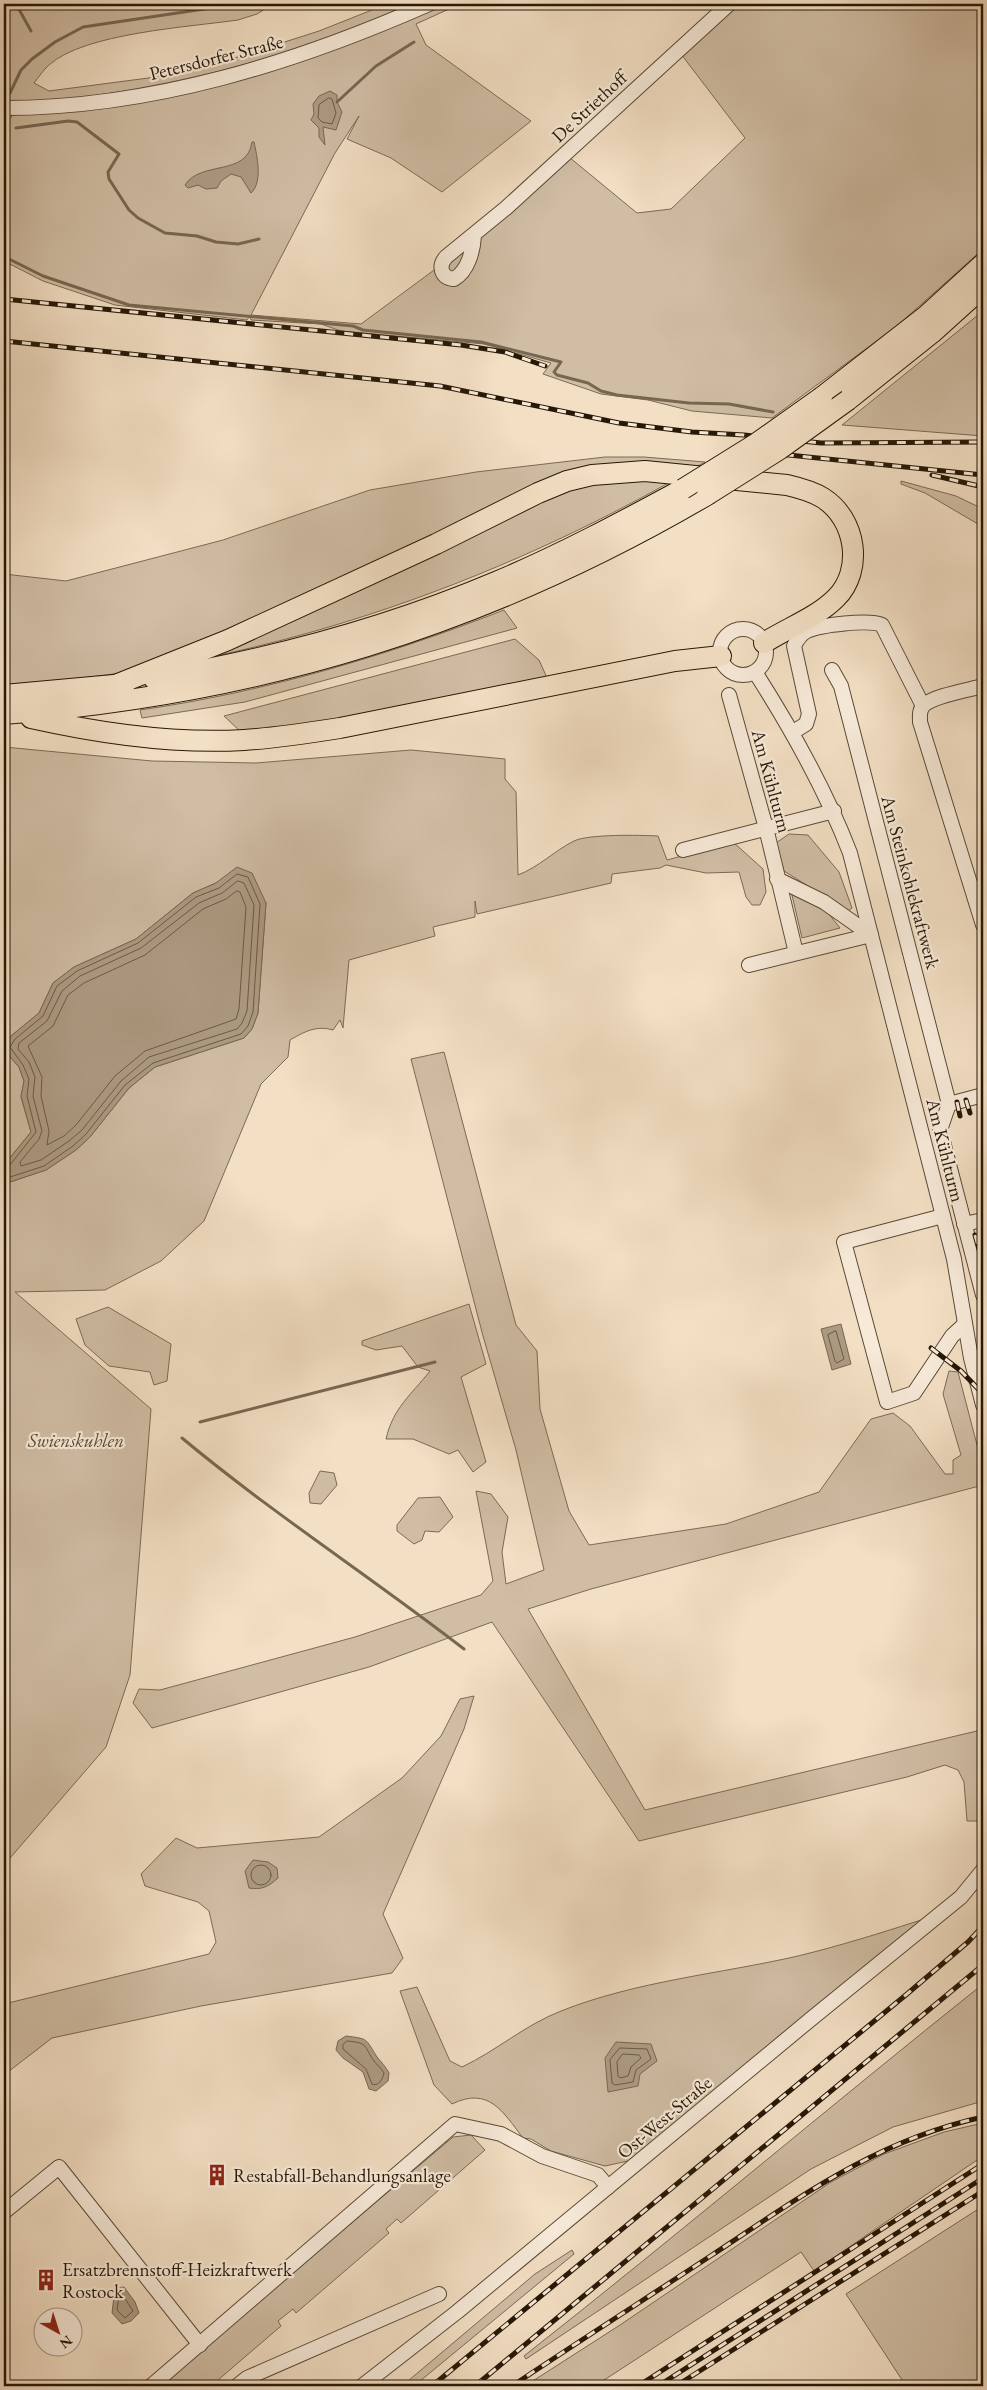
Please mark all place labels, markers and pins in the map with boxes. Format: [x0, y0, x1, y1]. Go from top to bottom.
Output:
building icon: Restabfall-Behandlungsanlage [204, 2162, 230, 2188]
place label: Restabfall-Behandlungsanlage [233, 2163, 451, 2188]
place label: Ersatzbrennstoff-Heizkraftwerk Rostock [62, 2257, 293, 2304]
building icon: Ersatzbrennstoff-Heizkraftwerk Rostock [33, 2267, 59, 2293]

